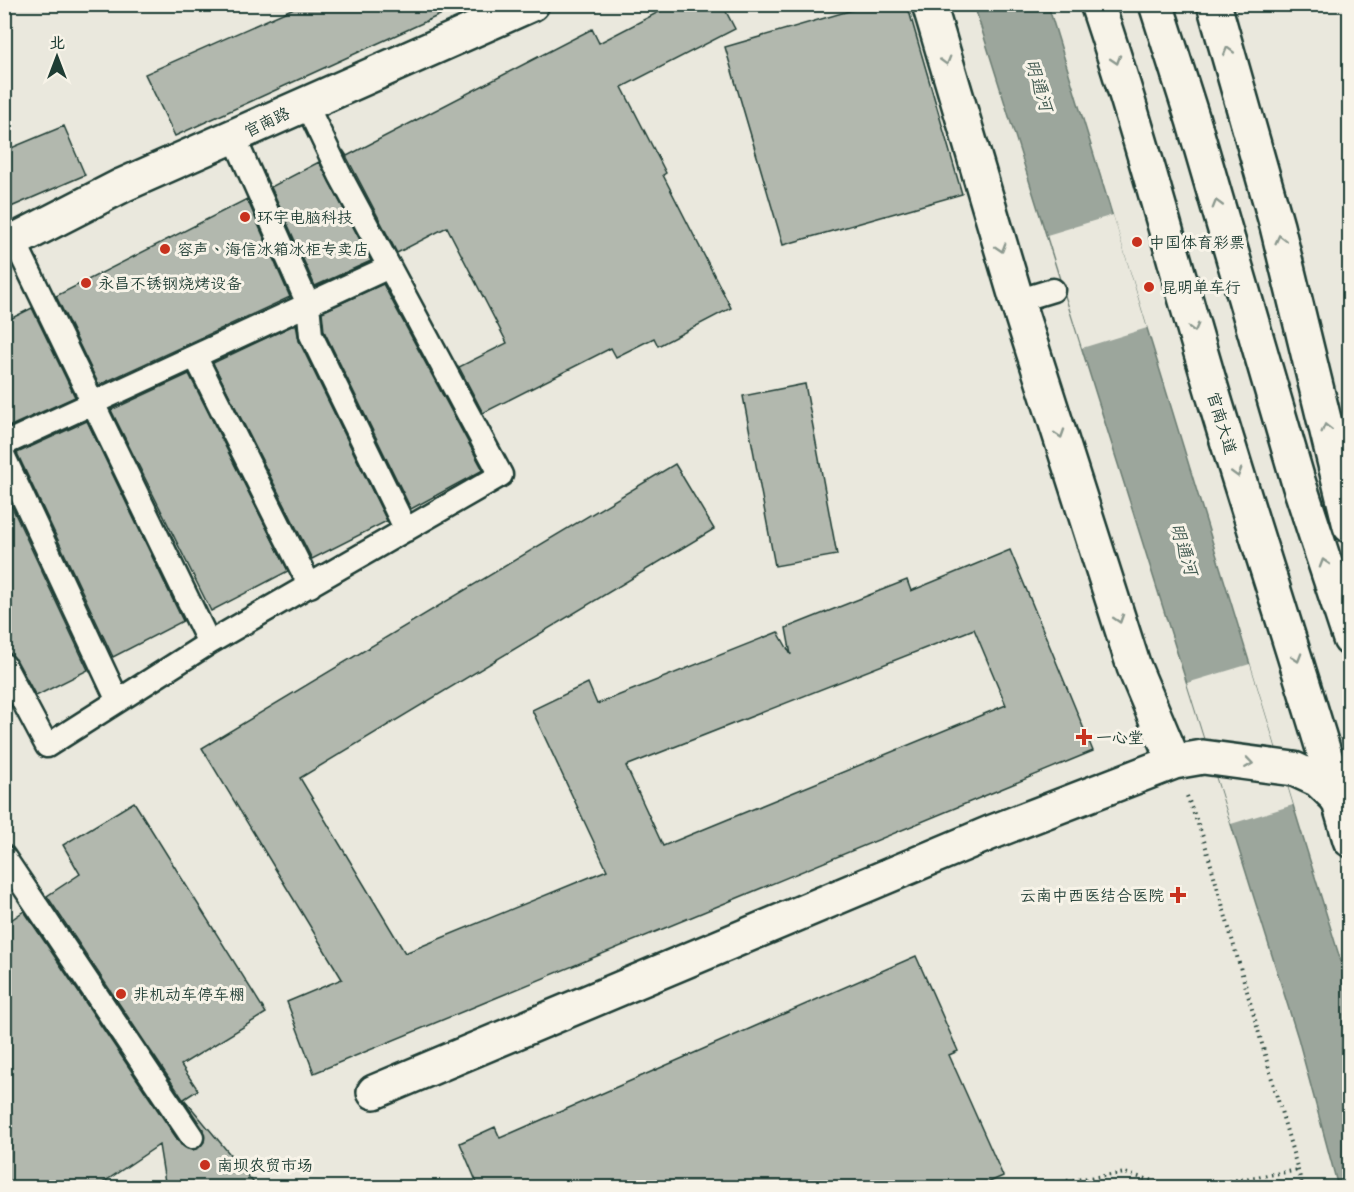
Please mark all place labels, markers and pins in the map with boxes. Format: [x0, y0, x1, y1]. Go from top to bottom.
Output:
place label: 环宇电脑科技 [257, 207, 353, 228]
marker: 环宇电脑科技 [238, 210, 252, 224]
place label: 中国体育彩票 [1149, 232, 1245, 253]
marker: 中国体育彩票 [1130, 235, 1144, 249]
place label: 容声、海信冰箱冰柜专卖店 [177, 239, 369, 260]
marker: 容声、海信冰箱冰柜专卖店 [158, 242, 172, 256]
place label: 永昌不锈钢烧烤设备 [98, 273, 242, 294]
marker: 永昌不锈钢烧烤设备 [79, 276, 93, 290]
place label: 昆明单车行 [1161, 277, 1241, 298]
marker: 昆明单车行 [1142, 280, 1156, 294]
place label: 一心堂 [1096, 727, 1144, 748]
marker: 一心堂 [1077, 730, 1091, 744]
place label: 云南中西医结合医院 [1020, 885, 1164, 906]
marker: 云南中西医结合医院 [1169, 886, 1187, 904]
place label: 非机动车停车棚 [133, 984, 245, 1005]
marker: 非机动车停车棚 [114, 987, 128, 1001]
place label: 南坝农贸市场 [217, 1155, 313, 1176]
marker: 南坝农贸市场 [198, 1158, 212, 1172]

